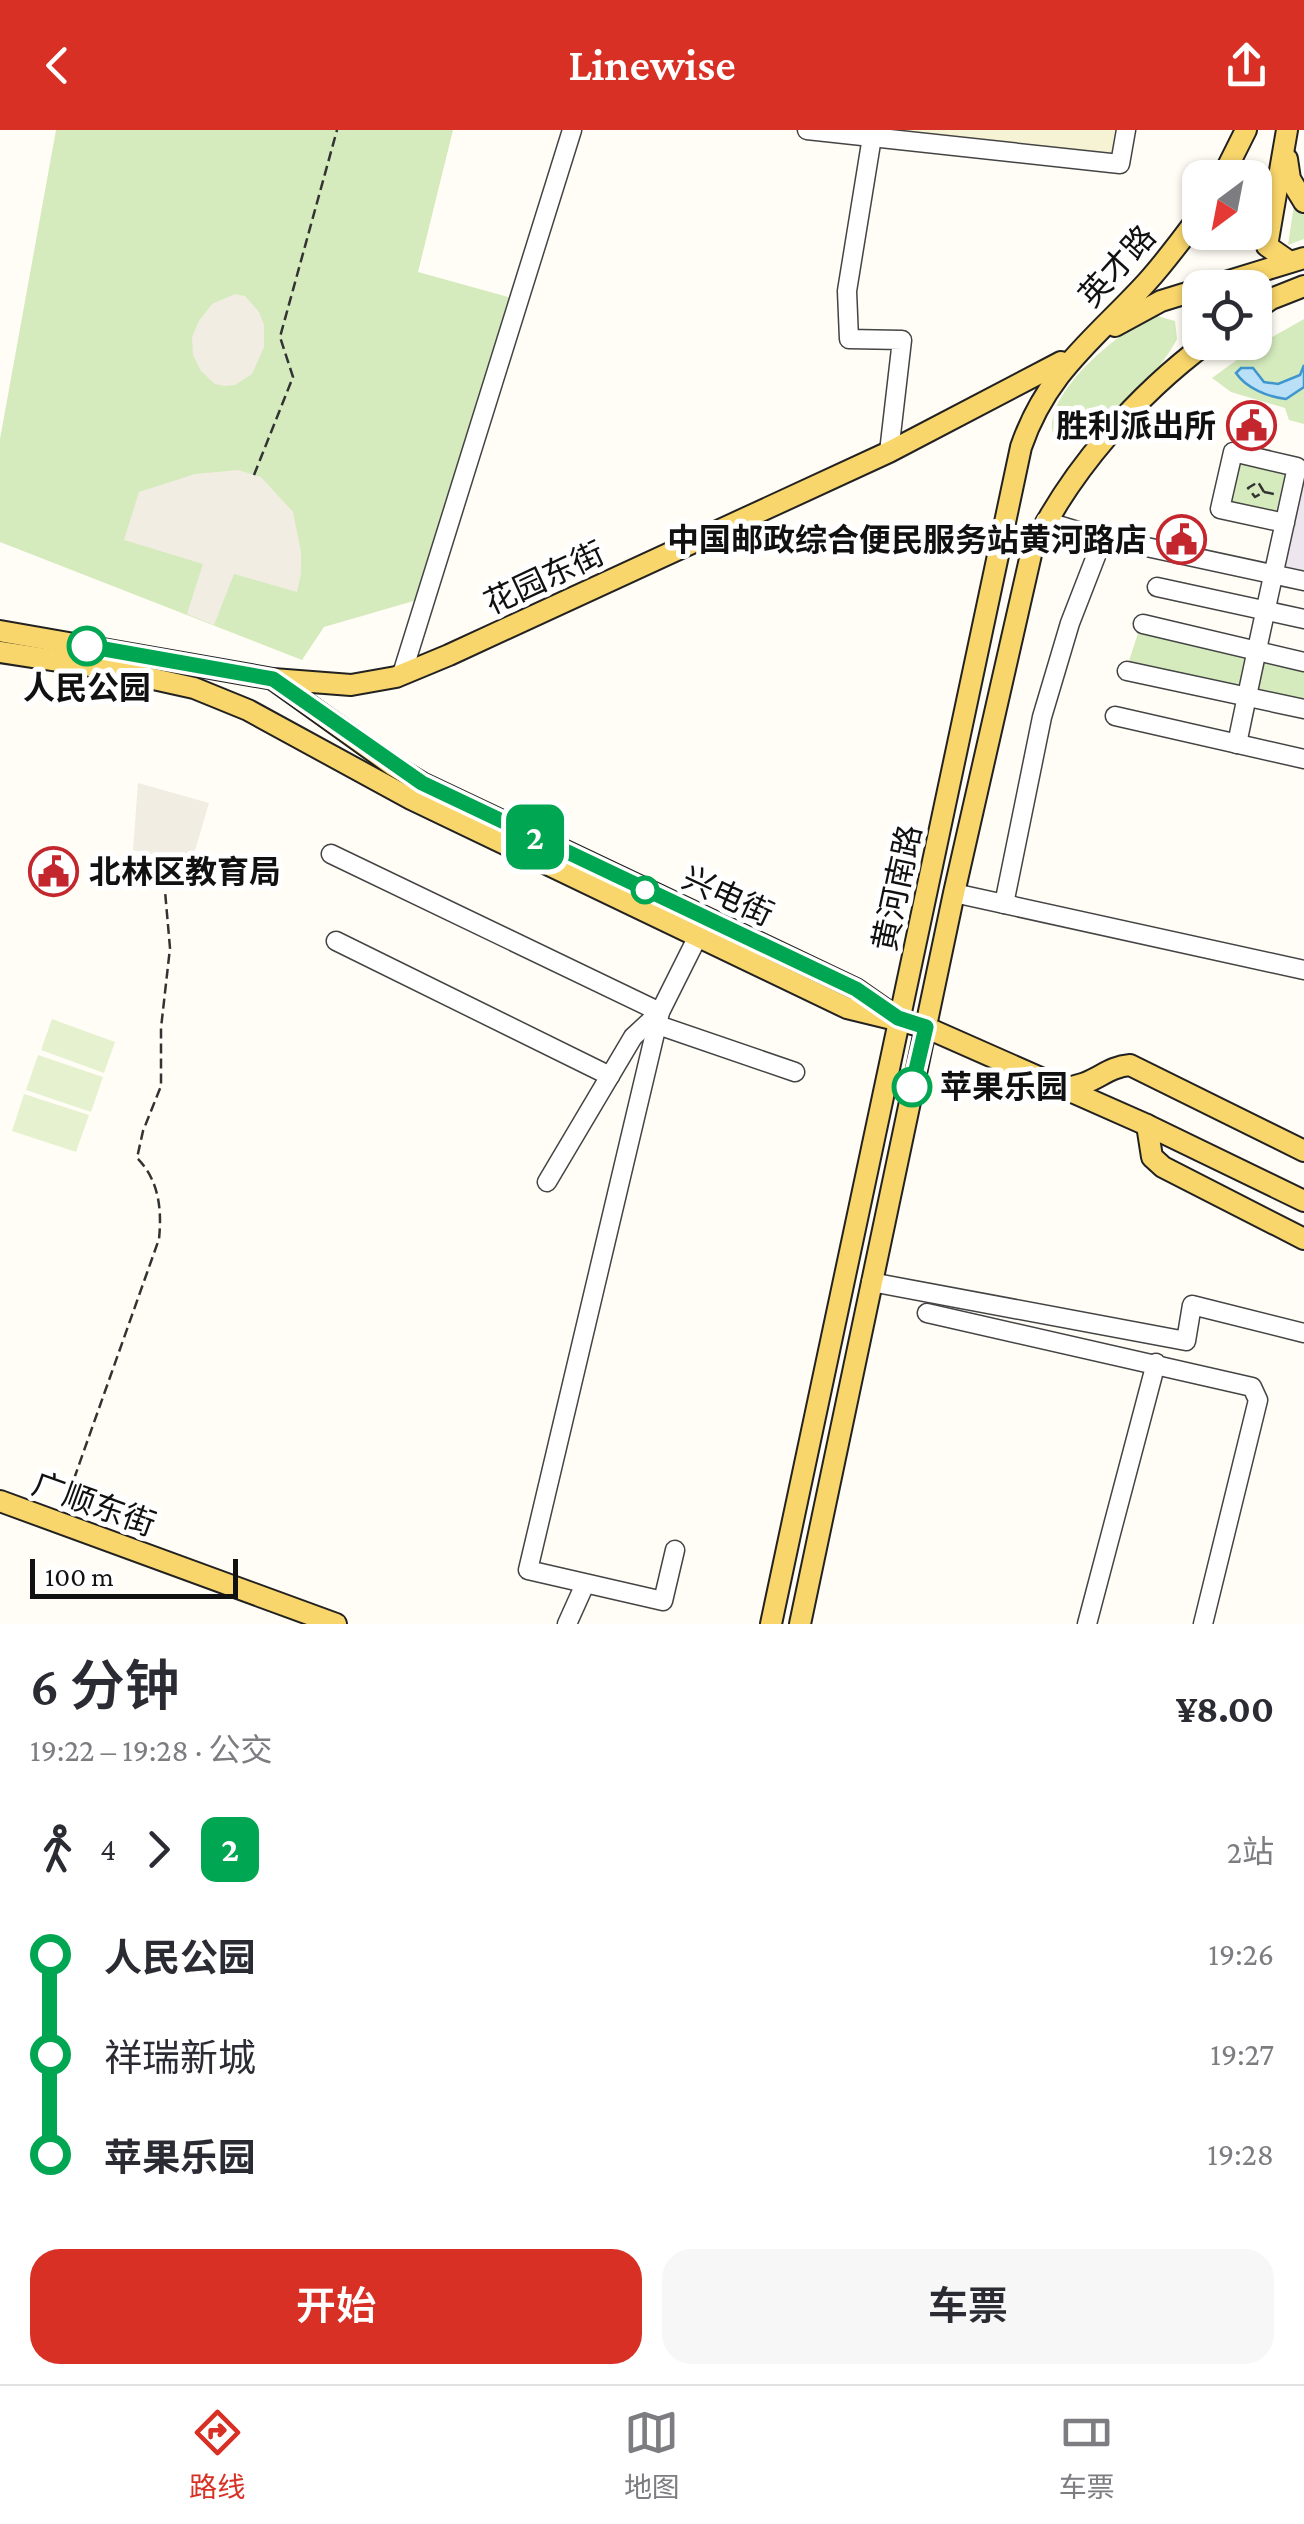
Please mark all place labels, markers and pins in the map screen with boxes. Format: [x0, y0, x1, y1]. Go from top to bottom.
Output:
public building icon: 胜利派出所 [1225, 400, 1277, 452]
place label: 胜利派出所 [1056, 408, 1216, 444]
public building icon: 中国邮政综合便民服务站黄河路店 [1156, 514, 1208, 566]
place label: 中国邮政综合便民服务站黄河路店 [667, 522, 1147, 558]
marker: 人民公园 [68, 627, 106, 665]
place label: 人民公园 [23, 670, 151, 706]
public building icon: 北林区教育局 [28, 846, 80, 898]
place label: 北林区教育局 [89, 854, 281, 890]
unlabelled marker [632, 877, 658, 903]
marker: 苹果乐园 [893, 1068, 931, 1106]
place label: 苹果乐园 [940, 1069, 1068, 1105]

